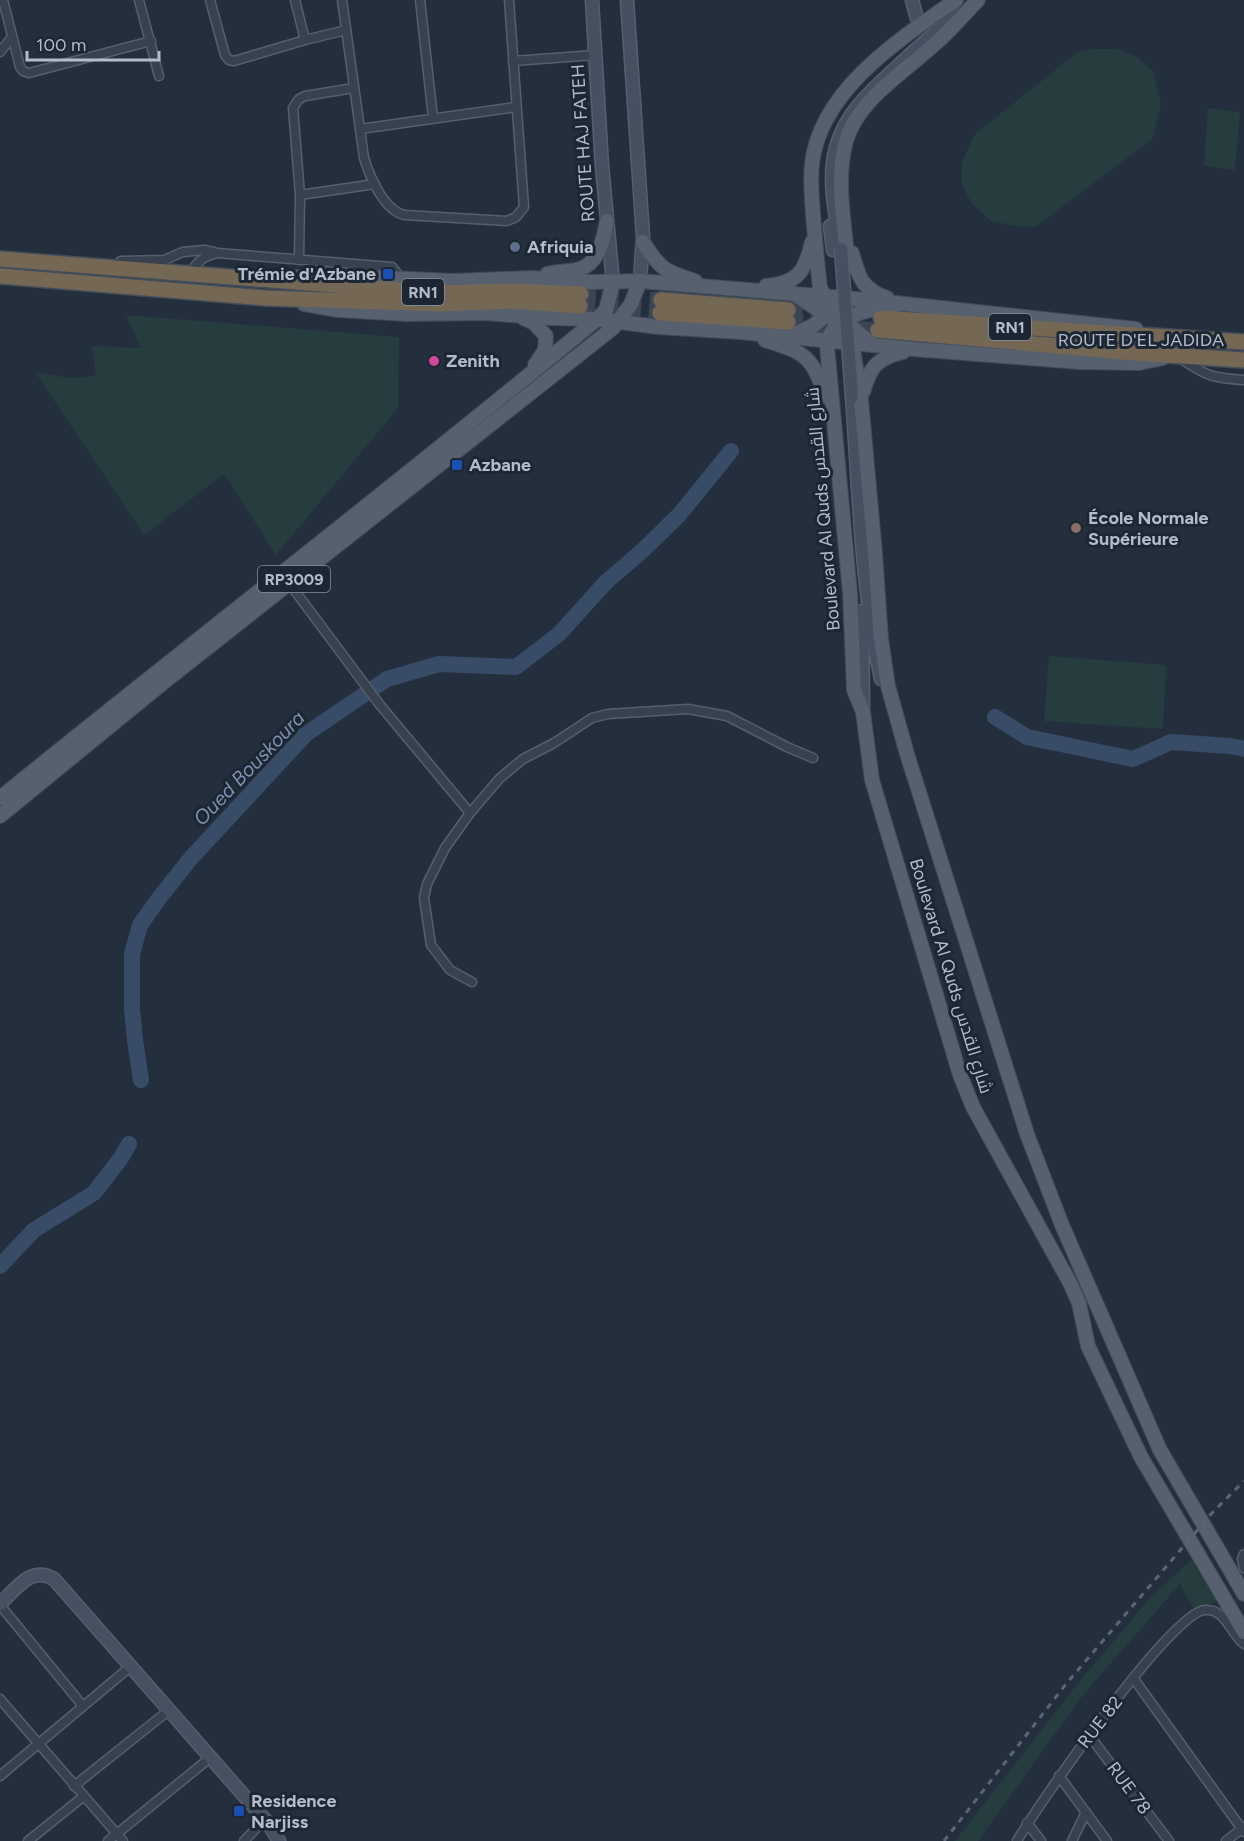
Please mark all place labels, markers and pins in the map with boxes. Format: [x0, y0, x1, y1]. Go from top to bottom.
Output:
place label: Afriquia [527, 236, 594, 258]
marker: Afriquia [508, 240, 522, 254]
place label: Trémie d'Azbane [238, 263, 376, 285]
marker: Trémie d'Azbane [381, 267, 395, 281]
place label: Zenith [446, 350, 500, 372]
marker: Zenith [427, 354, 441, 368]
place label: Azbane [469, 454, 531, 476]
marker: Azbane [450, 458, 464, 472]
place label: École Normale Supérieure [1088, 507, 1208, 550]
marker: École Normale Supérieure [1069, 521, 1083, 535]
place label: Residence Narjiss [251, 1790, 336, 1833]
marker: Residence Narjiss [232, 1804, 246, 1818]

